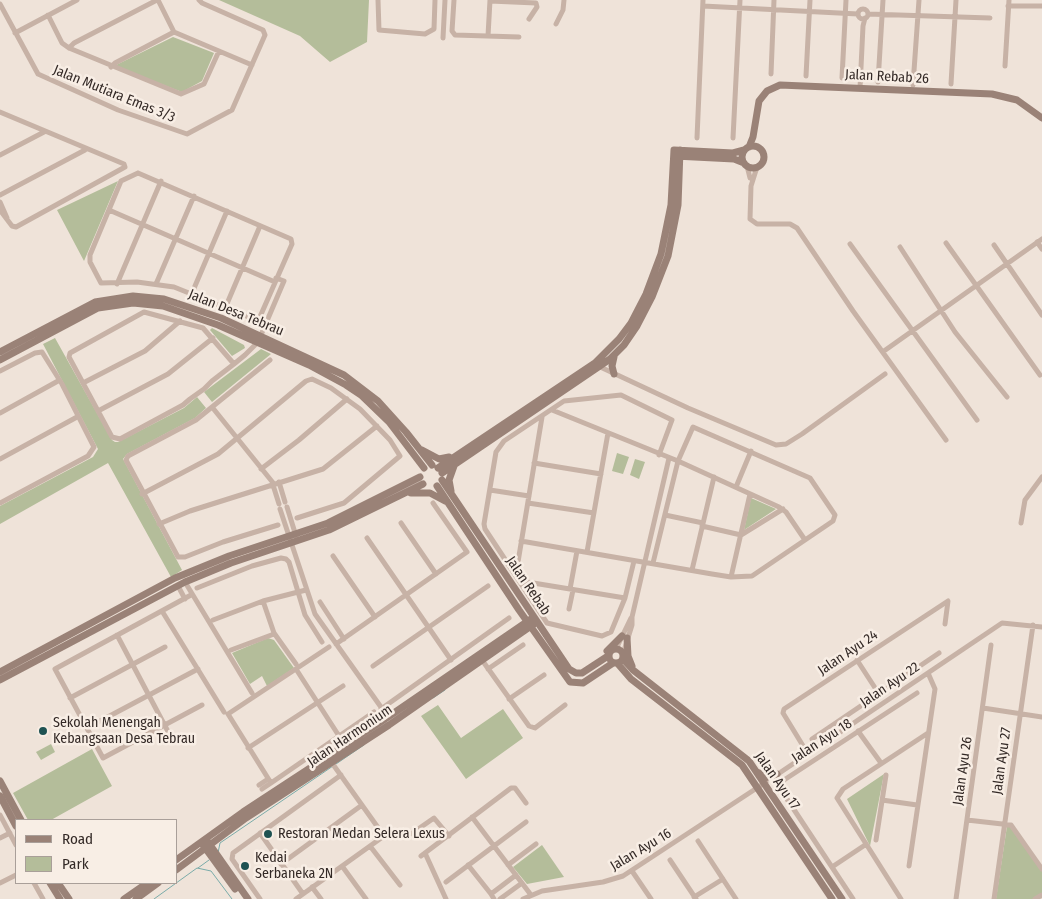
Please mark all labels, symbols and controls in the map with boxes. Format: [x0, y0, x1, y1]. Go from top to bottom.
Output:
street label: Jalan Mutiara Emas 3/3 [50, 62, 178, 126]
street label: Jalan Rebab 26 [845, 66, 929, 88]
street label: Jalan Desa Tebrau [186, 286, 286, 340]
street label: Jalan Rebab [502, 553, 554, 619]
street label: Jalan Ayu 24 [815, 627, 881, 679]
street label: Jalan Ayu 22 [857, 659, 923, 711]
street label: Jalan Harmonium [304, 701, 396, 771]
place label: Sekolah Menengah Kebangsaan Desa Tebrau [53, 715, 195, 748]
street label: Jalan Ayu 18 [789, 715, 855, 767]
marker: Sekolah Menengah Kebangsaan Desa Tebrau [37, 725, 49, 737]
street label: Jalan Ayu 27 [989, 726, 1015, 796]
street label: Jalan Ayu 26 [950, 736, 976, 806]
street label: Jalan Ayu 17 [751, 749, 803, 813]
legend [15, 819, 178, 884]
street label: Jalan Ayu 16 [607, 825, 675, 875]
place label: Restoran Medan Selera Lexus [278, 826, 445, 842]
marker: Restoran Medan Selera Lexus [262, 828, 274, 840]
text: Road [62, 830, 93, 848]
place label: Kedai Serbaneka 2N [255, 850, 333, 882]
text: Park [62, 855, 89, 873]
marker: Kedai Serbaneka 2N [239, 860, 251, 872]

